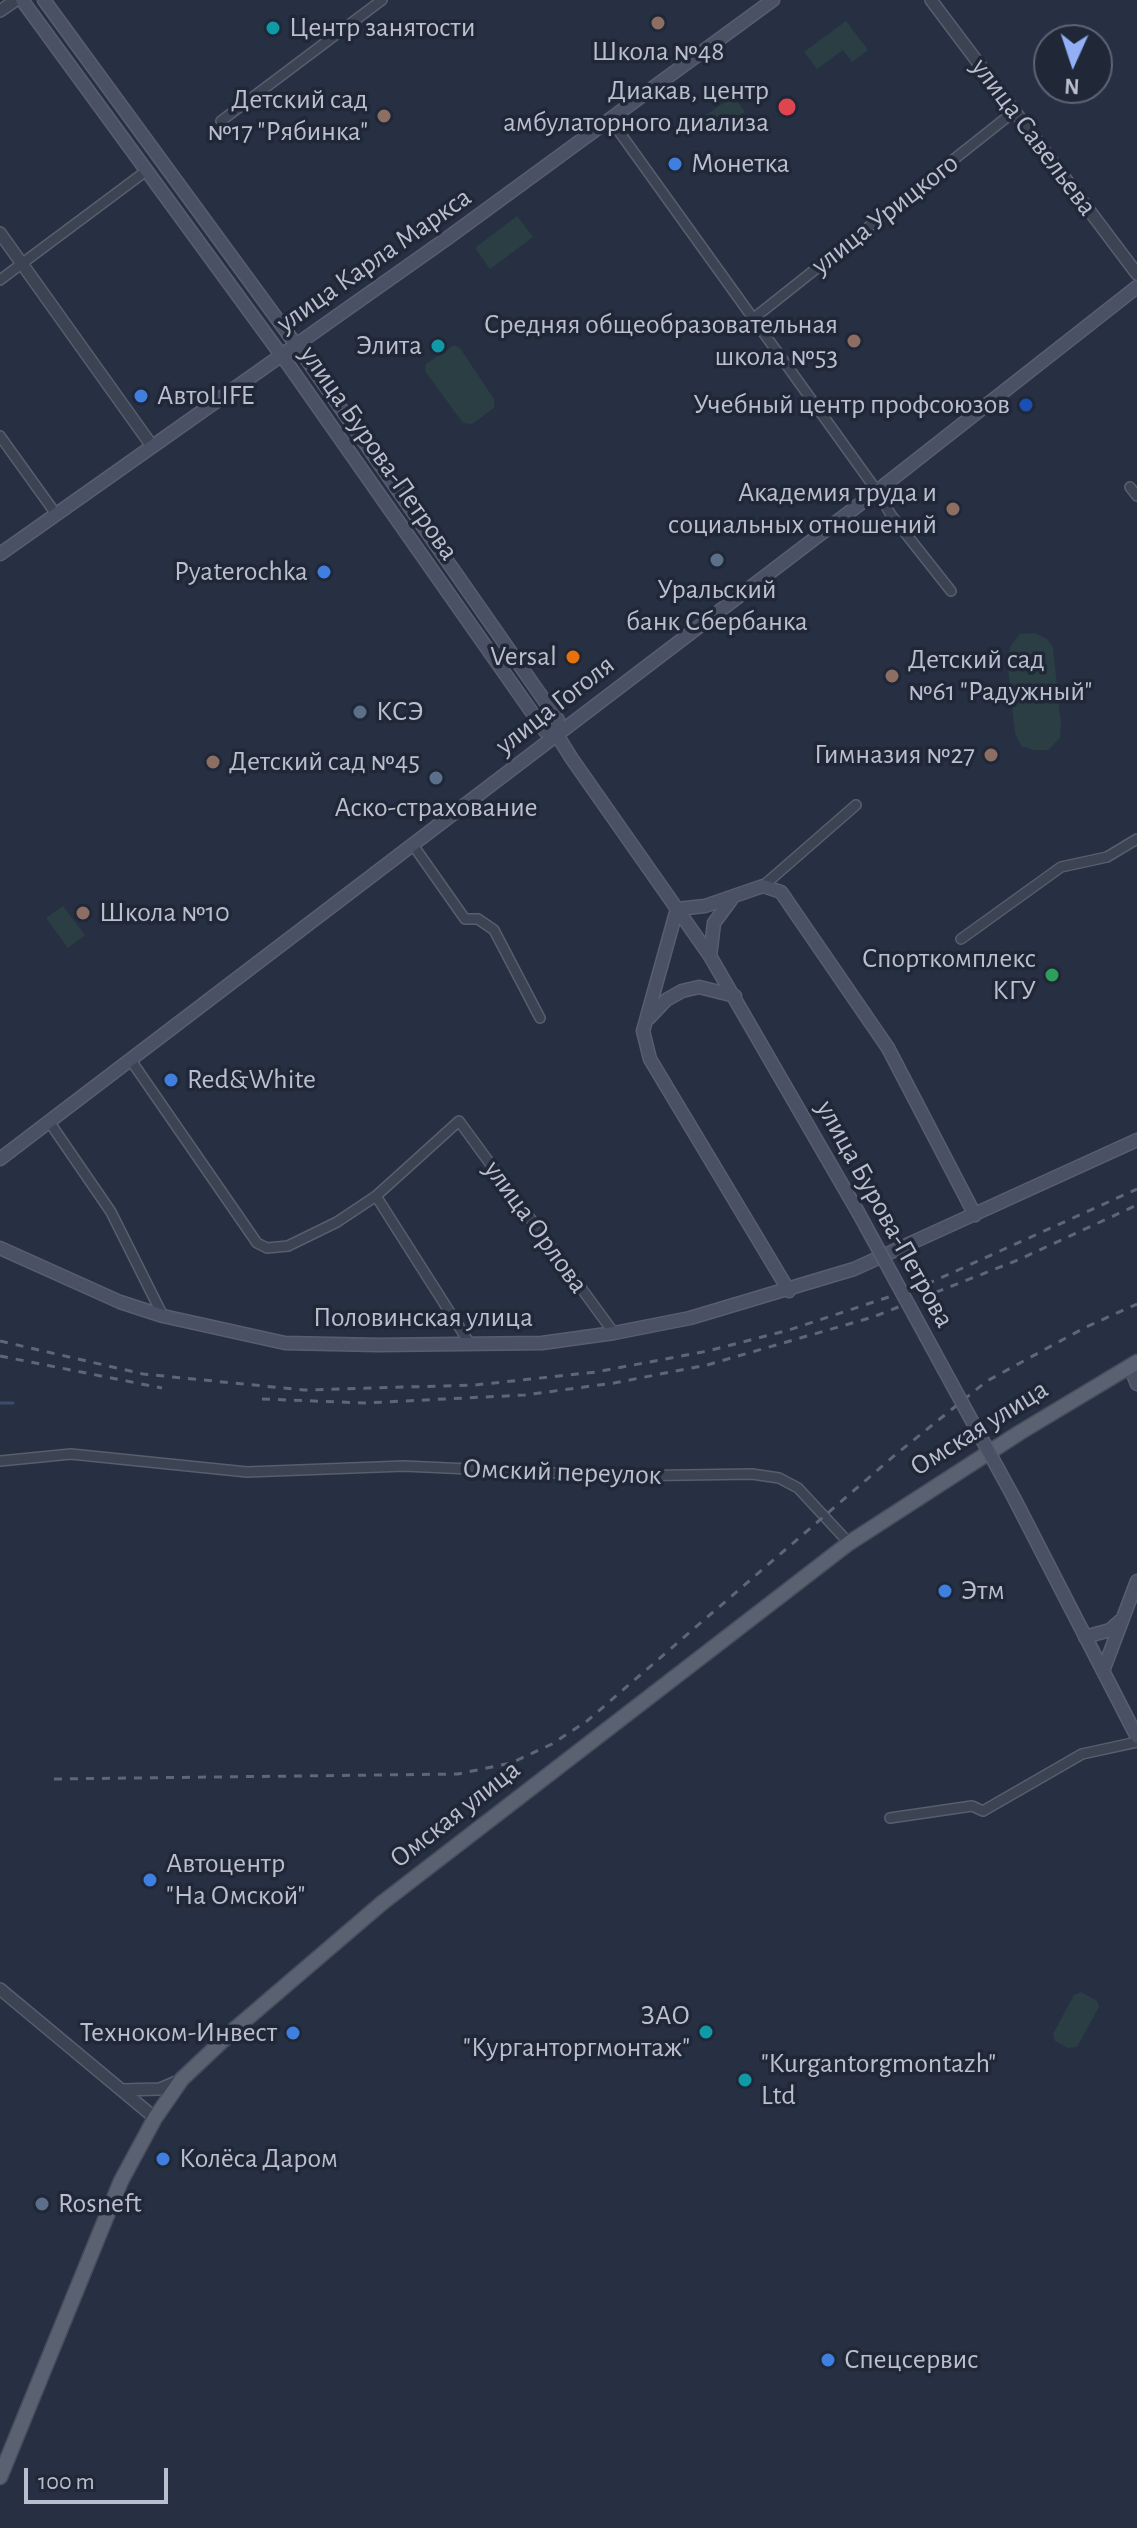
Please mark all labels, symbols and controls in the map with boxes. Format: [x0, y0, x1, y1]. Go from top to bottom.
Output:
place label: Центр занятости [289, 11, 476, 45]
marker: Школа №48 [649, 14, 667, 32]
marker: Центр занятости [264, 19, 282, 37]
north arrow [1033, 24, 1113, 104]
place label: Школа №48 [591, 35, 725, 69]
street label: улица Савельева [964, 52, 1104, 222]
place label: Диакав, центр амбулаторного диализа [503, 74, 769, 140]
text: N [1064, 75, 1080, 97]
place label: Детский сад №17 "Рябинка" [207, 83, 368, 149]
marker: Диакав, центр амбулаторного диализа [776, 96, 798, 118]
marker: Детский сад №17 "Рябинка" [375, 107, 393, 125]
street label: улица Урицкого [805, 146, 965, 282]
place label: Монетка [691, 147, 790, 181]
marker: Монетка [666, 155, 684, 173]
street label: улица Карла Маркса [270, 180, 478, 340]
place label: Средняя общеобразовательная школа №53 [484, 308, 838, 374]
place label: Элита [356, 329, 422, 363]
marker: Средняя общеобразовательная школа №53 [845, 332, 863, 350]
marker: Элита [429, 337, 447, 355]
street label: улица Бурова-Петрова [292, 339, 466, 567]
place label: АвтоLIFE [157, 379, 254, 413]
marker: АвтоLIFE [132, 387, 150, 405]
place label: Учебный центр профсоюзов [693, 388, 1010, 422]
marker: Учебный центр профсоюзов [1017, 396, 1035, 414]
place label: Академия труда и социальных отношений [668, 476, 937, 542]
marker: Академия труда и социальных отношений [944, 500, 962, 518]
marker: Уральский банк Сбербанка [708, 551, 726, 569]
place label: Pyaterochka [174, 555, 308, 589]
marker: Pyaterochka [315, 563, 333, 581]
place label: Уральский банк Сбербанка [626, 573, 808, 639]
place label: Versal [490, 640, 557, 674]
place label: Детский сад №61 "Радужный" [908, 643, 1092, 709]
street label: улица Гоголя [489, 648, 621, 762]
marker: Versal [564, 648, 582, 666]
marker: Детский сад №61 "Радужный" [883, 667, 901, 685]
place label: КСЭ [376, 695, 424, 729]
marker: КСЭ [351, 703, 369, 721]
place label: Гимназия №27 [814, 738, 975, 772]
place label: Детский сад №45 [229, 745, 420, 779]
marker: Гимназия №27 [982, 746, 1000, 764]
marker: Детский сад №45 [204, 753, 222, 771]
marker: Аско-страхование [427, 769, 445, 787]
place label: Аско-страхование [334, 791, 538, 825]
place label: Школа №10 [99, 896, 230, 930]
marker: Школа №10 [74, 904, 92, 922]
place label: Спорткомплекс КГУ [862, 942, 1036, 1008]
marker: Спорткомплекс КГУ [1043, 966, 1061, 984]
place label: Red&White [187, 1063, 316, 1097]
marker: Red&White [162, 1071, 180, 1089]
street label: улица Бурова-Петрова [809, 1095, 961, 1333]
street label: улица Орлова [476, 1154, 596, 1300]
street label: Половинская улица [313, 1301, 533, 1335]
street label: Омская улица [904, 1372, 1054, 1484]
street label: Омский переулок [462, 1452, 662, 1492]
place label: Этм [961, 1574, 1005, 1608]
marker: Этм [936, 1582, 954, 1600]
street label: Омская улица [383, 1753, 527, 1875]
place label: Автоцентр "На Омской" [166, 1847, 305, 1913]
marker: Автоцентр "На Омской" [141, 1871, 159, 1889]
place label: ЗАО "Курганторгмонтаж" [463, 1999, 690, 2065]
place label: Техноком-Инвест [80, 2016, 277, 2050]
marker: ЗАО "Курганторгмонтаж" [697, 2023, 715, 2041]
marker: Техноком-Инвест [284, 2024, 302, 2042]
place label: "Kurgantorgmontazh" Ltd [761, 2047, 996, 2113]
marker: "Kurgantorgmontazh" Ltd [736, 2071, 754, 2089]
place label: Колёса Даром [179, 2142, 338, 2176]
marker: Колёса Даром [154, 2150, 172, 2168]
place label: Rosneft [58, 2187, 142, 2221]
marker: Rosneft [33, 2195, 51, 2213]
place label: Спецсервис [844, 2343, 979, 2377]
marker: Спецсервис [819, 2351, 837, 2369]
scale bar [28, 2452, 172, 2502]
text: 100 m [38, 2470, 95, 2494]

